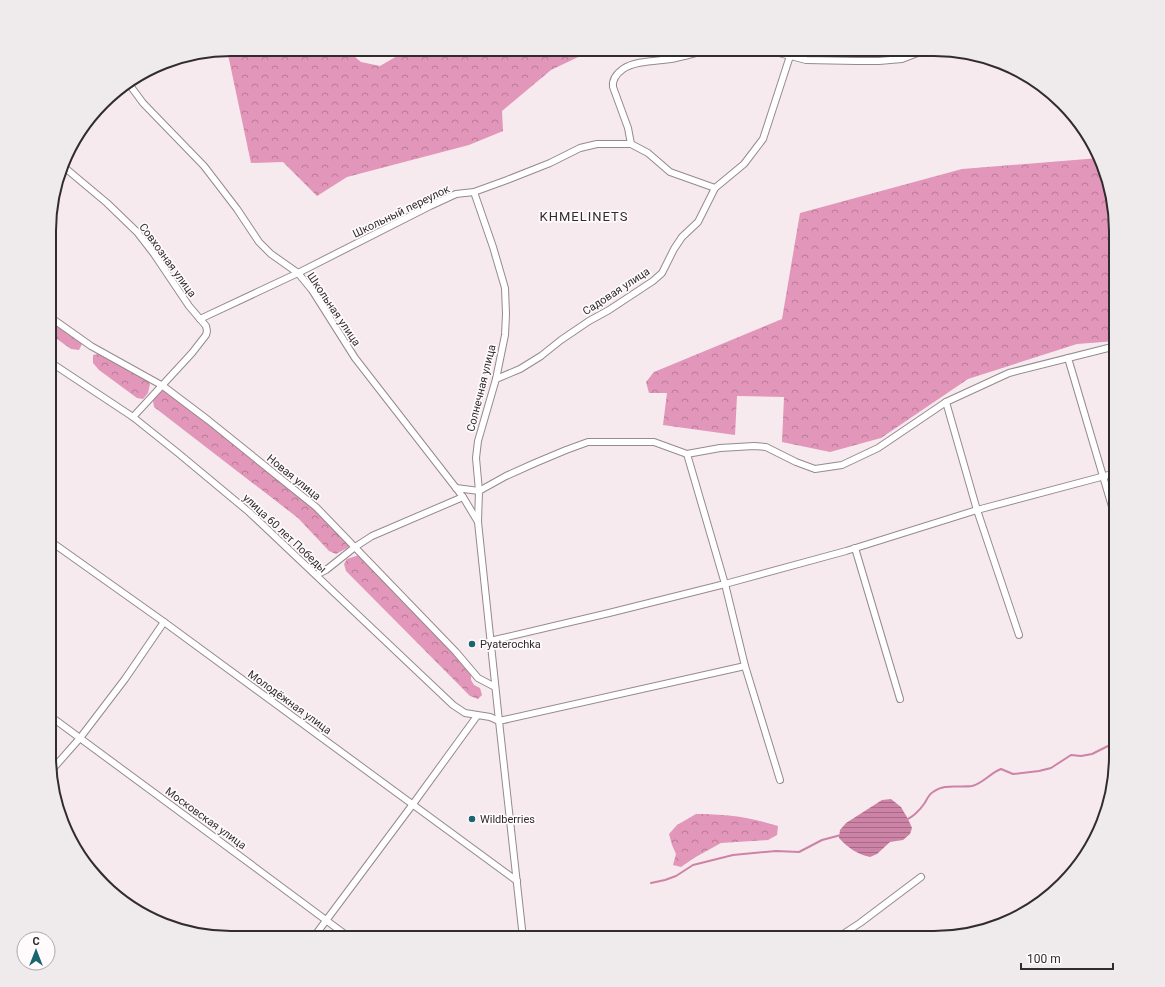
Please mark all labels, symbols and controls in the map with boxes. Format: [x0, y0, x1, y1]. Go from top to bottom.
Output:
street label: Школьный переулок [351, 182, 452, 241]
district label: KHMELINETS [540, 209, 628, 224]
street label: Совхозная улица [136, 221, 199, 300]
street label: Садовая улица [580, 265, 652, 318]
street label: Школьная улица [304, 270, 363, 349]
street label: Солнечная улица [464, 343, 499, 433]
street label: Новая улица [264, 452, 323, 503]
street label: улица 60 лет Победы [240, 491, 329, 575]
place label: Pyaterochka [480, 638, 541, 651]
marker: Pyaterochka [467, 639, 477, 649]
street label: Молодёжная улица [245, 668, 334, 737]
street label: Московская улица [163, 785, 249, 852]
place label: Wildberries [480, 813, 535, 826]
marker: Wildberries [467, 814, 477, 824]
north arrow [16, 931, 56, 971]
text: С [32, 935, 40, 948]
scale bar [1021, 945, 1113, 971]
text: 100 m [1027, 952, 1061, 966]

